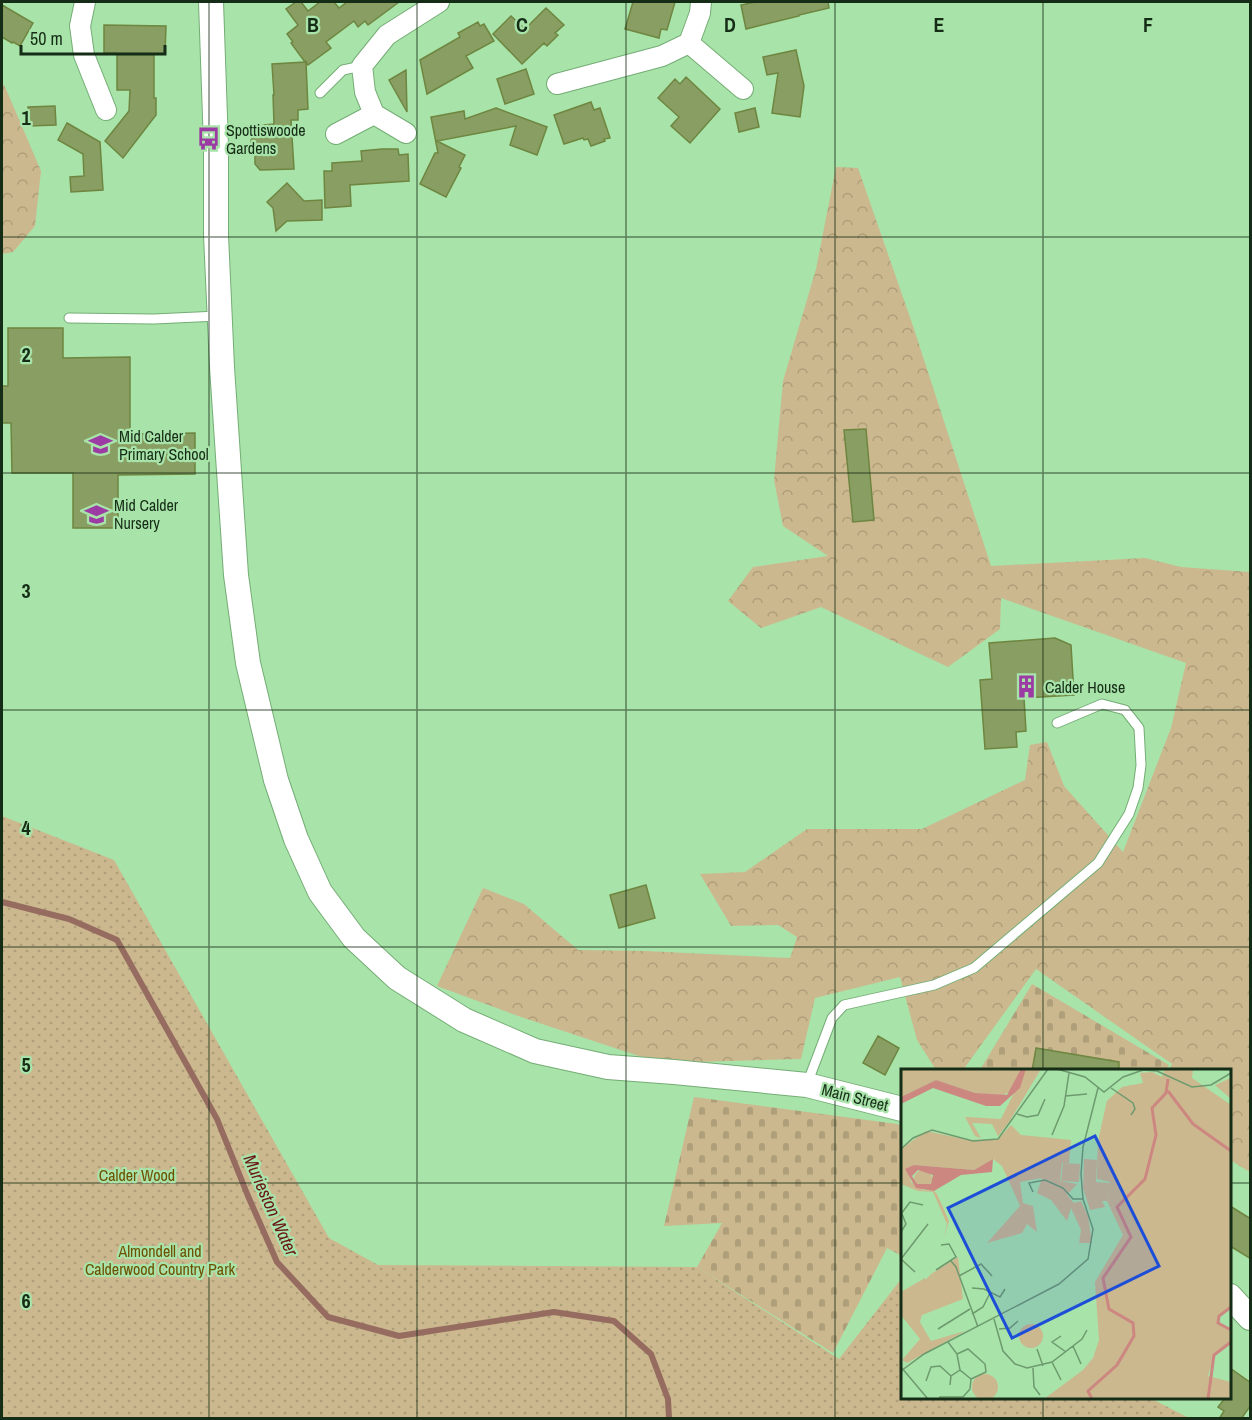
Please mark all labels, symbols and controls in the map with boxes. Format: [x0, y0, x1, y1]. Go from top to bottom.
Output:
text: B [307, 11, 319, 38]
text: C [516, 11, 528, 38]
text: D [724, 11, 736, 38]
text: E [934, 11, 945, 38]
text: F [1143, 11, 1153, 38]
scale bar [21, 18, 165, 56]
text: 50 m [30, 26, 63, 51]
text: 1 [21, 104, 31, 131]
place label: Spottiswoode Gardens [226, 119, 306, 159]
bus stop icon: Spottiswoode Gardens [195, 126, 221, 152]
text: 2 [21, 341, 31, 368]
place label: Mid Calder Primary School [119, 425, 209, 465]
school or university icon: Mid Calder Primary School [88, 432, 114, 458]
place label: Mid Calder Nursery [114, 494, 179, 534]
school or university icon: Mid Calder Nursery [83, 501, 109, 527]
text: 3 [21, 577, 31, 604]
building icon: Calder House [1014, 674, 1040, 700]
place label: Calder House [1045, 676, 1125, 698]
text: 4 [21, 814, 31, 841]
text: 5 [21, 1051, 31, 1078]
inset map [901, 1069, 1231, 1399]
street label: Main Street [819, 1078, 891, 1116]
water label: Murieston Water [237, 1150, 305, 1261]
park label: Calder Wood [99, 1164, 175, 1186]
park label: Almondell and Calderwood Country Park [85, 1240, 236, 1280]
text: 6 [21, 1287, 31, 1314]

